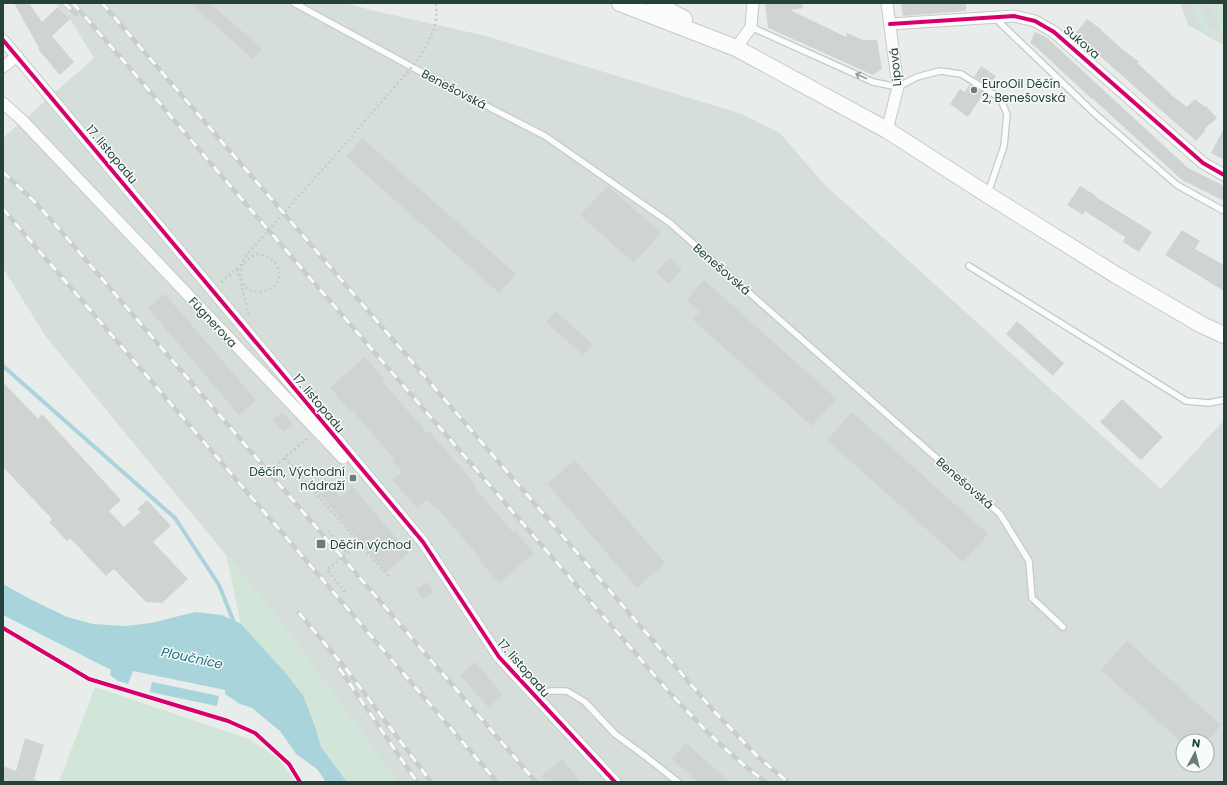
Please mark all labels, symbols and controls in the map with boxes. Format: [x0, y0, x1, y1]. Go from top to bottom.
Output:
street label: Sukova [1060, 21, 1104, 63]
street label: Lipová [885, 47, 905, 87]
street label: Benešovská [419, 65, 489, 113]
one-way arrow [855, 72, 867, 79]
place label: EuroOil Děčín 2, Benešovská [982, 75, 1066, 106]
marker: EuroOil Děčín 2, Benešovská [969, 85, 979, 95]
street label: 17. listopadu [82, 121, 142, 187]
street label: Benešovská [690, 239, 754, 299]
street label: Fügnerova [185, 293, 241, 351]
street label: 17. listopadu [289, 370, 349, 436]
street label: Benešovská [933, 453, 997, 513]
place label: Děčín, Východní nádraží [249, 463, 345, 494]
marker: Děčín, Východní nádraží [348, 473, 358, 483]
place label: Děčín východ [330, 536, 411, 553]
marker: Děčín východ [315, 538, 327, 550]
street label: 17. listopadu [494, 635, 554, 701]
water label: Ploučnice [159, 642, 225, 674]
north arrow [1175, 733, 1215, 773]
text: N [1191, 735, 1201, 752]

